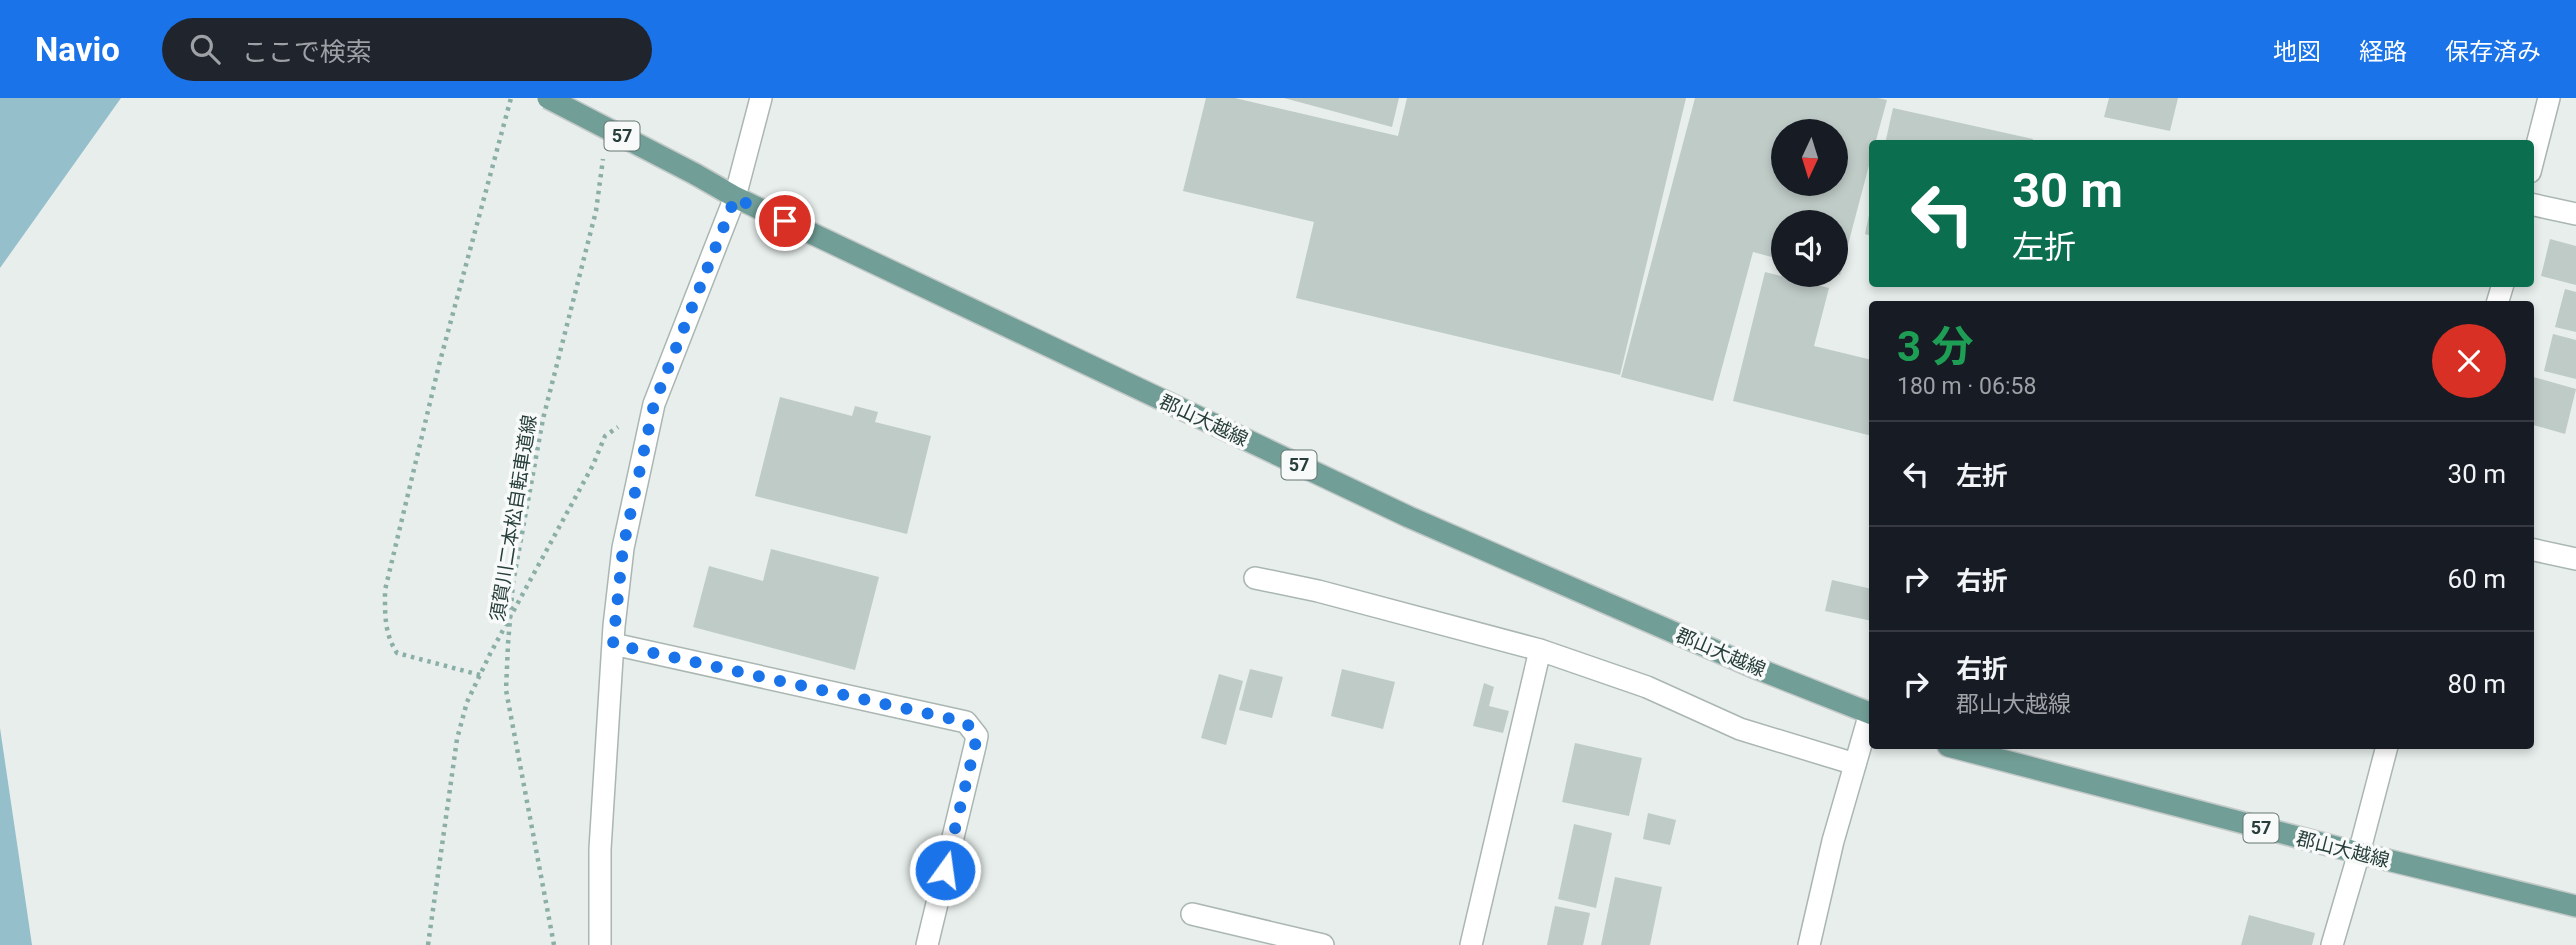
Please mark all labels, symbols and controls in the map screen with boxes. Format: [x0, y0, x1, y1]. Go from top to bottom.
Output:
search box [162, 18, 652, 81]
text: Navio [35, 30, 120, 69]
icon: search [186, 30, 224, 68]
text: ここで検索 [242, 37, 372, 67]
text: 地図 [2273, 38, 2321, 66]
text: 経路 [2359, 38, 2407, 66]
text: 保存済み [2445, 38, 2541, 66]
north arrow [1771, 119, 1848, 196]
map controls [1771, 119, 1848, 287]
road number: 57 [604, 122, 640, 150]
text: 30 m [2012, 162, 2123, 219]
icon: left [1897, 168, 1988, 259]
pin [755, 191, 815, 251]
icon: arrive [766, 202, 804, 240]
button: sound [1771, 210, 1848, 287]
text: 左折 [2012, 228, 2076, 266]
text: 3 分 [1897, 322, 1974, 371]
button: close [2432, 324, 2506, 398]
text: 180 m · 06:58 [1897, 373, 2036, 400]
street label: 郡山大越線 [1156, 390, 1252, 451]
street label: 須賀川二本松自転車道線 [486, 413, 541, 623]
road number: 57 [1282, 450, 1316, 480]
icon: left [1897, 455, 1935, 493]
text: 30 m [2448, 459, 2506, 489]
text: 左折 [1956, 461, 2008, 491]
icon: right [1897, 560, 1935, 598]
text: 60 m [2448, 564, 2506, 594]
text: 右折 [1956, 566, 2008, 596]
street label: 郡山大越線 [1673, 623, 1769, 682]
text: 右折 [1956, 654, 2008, 684]
icon: right [1897, 665, 1935, 703]
text: 80 m [2448, 669, 2506, 699]
text: 郡山大越線 [1956, 691, 2071, 718]
road number: 57 [2244, 814, 2278, 842]
street label: 郡山大越線 [2294, 827, 2392, 872]
position arrow [908, 833, 982, 907]

